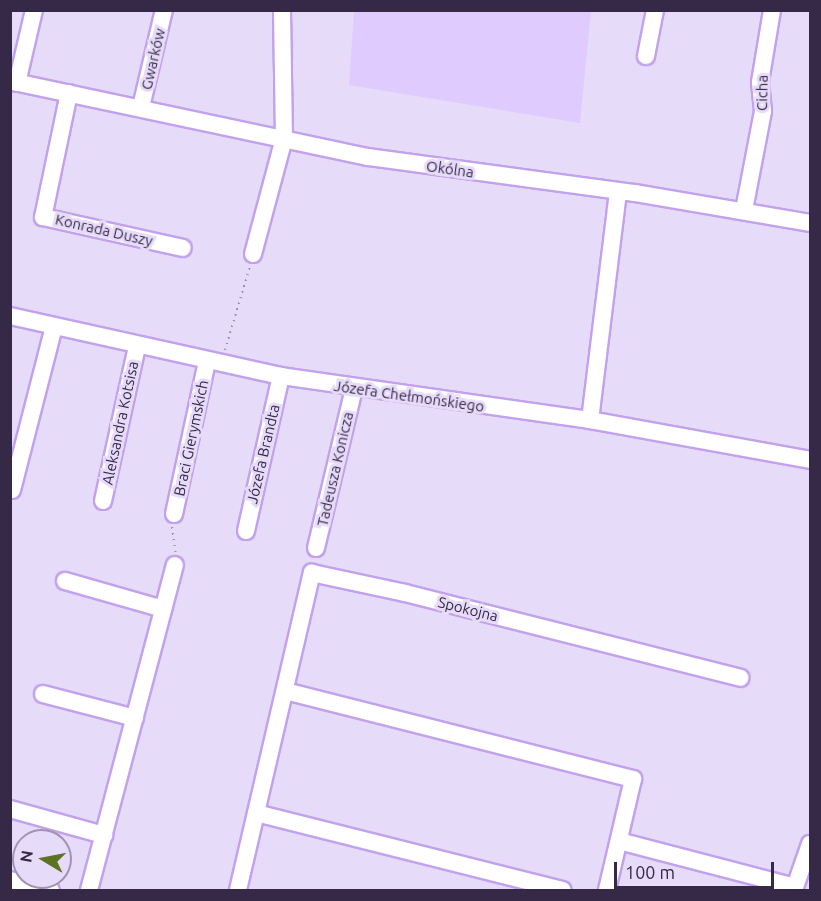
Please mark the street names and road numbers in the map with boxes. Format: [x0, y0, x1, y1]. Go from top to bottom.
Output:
street label: Gwarków [137, 26, 169, 92]
street label: Cicha [753, 75, 771, 111]
street label: Okólna [425, 157, 475, 181]
street label: Konrada Duszy [54, 210, 154, 250]
street label: Aleksandra Kotsisa [98, 360, 142, 486]
street label: Józefa Chełmońskiego [333, 377, 485, 415]
street label: Braci Gierymskich [170, 378, 212, 498]
street label: Józefa Brandta [243, 402, 283, 506]
street label: Tadeusza Konicza [313, 410, 357, 528]
street label: Spokojna [436, 593, 500, 625]

